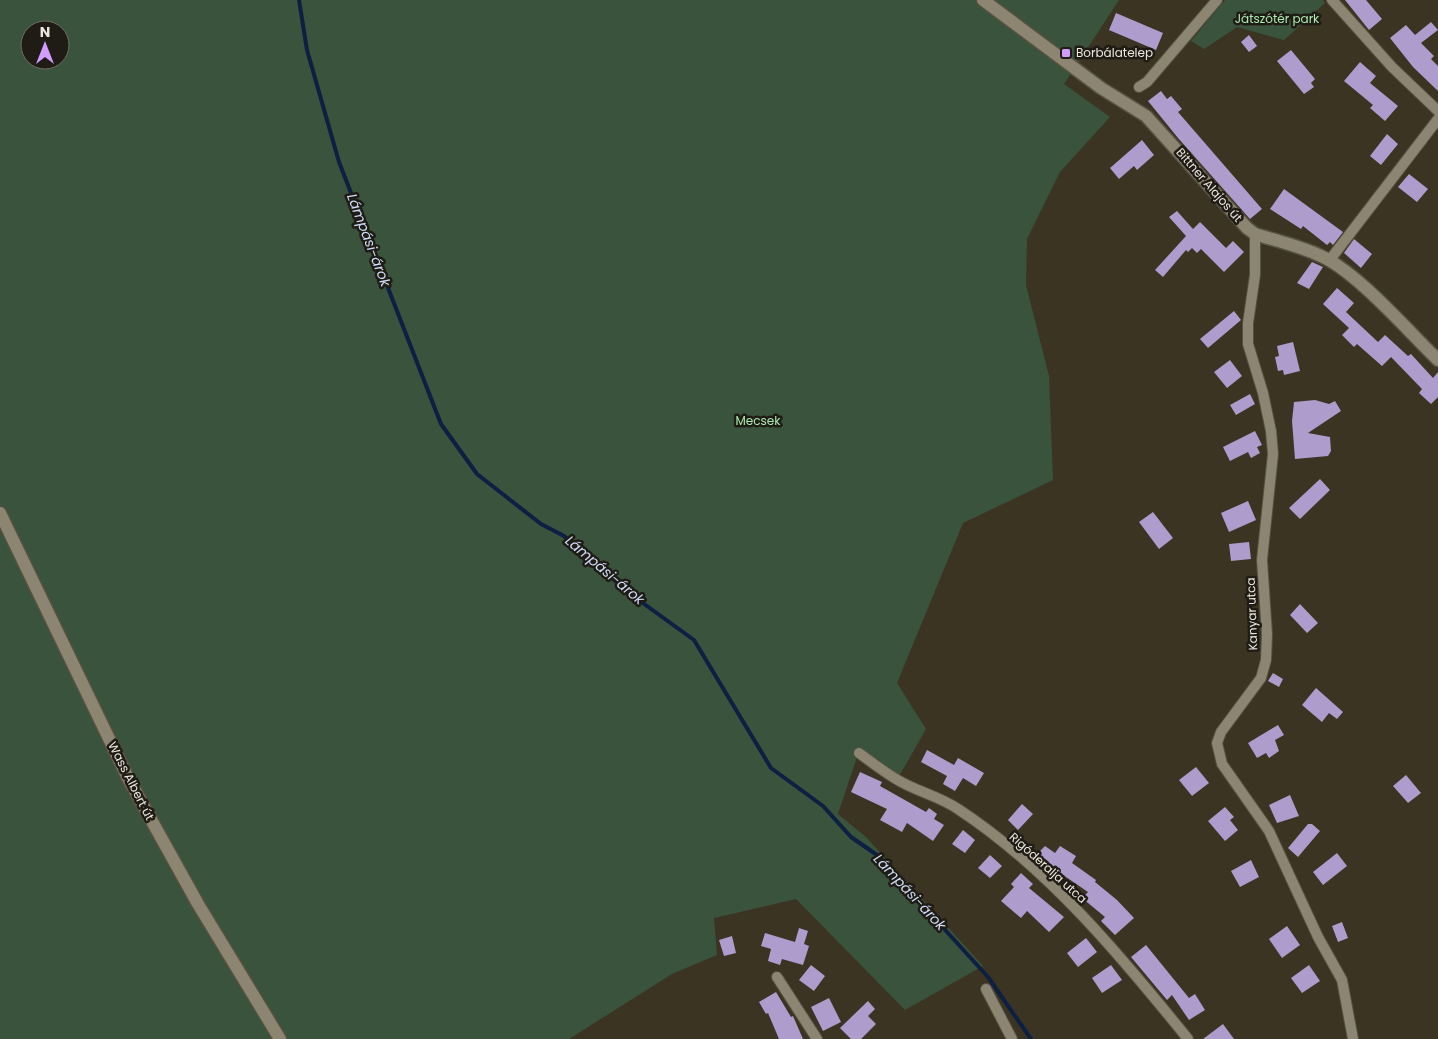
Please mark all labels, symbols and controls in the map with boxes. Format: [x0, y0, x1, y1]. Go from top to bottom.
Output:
park label: Játszótér park [1235, 10, 1320, 27]
north arrow [20, 20, 70, 70]
text: N [40, 22, 50, 42]
place label: Borbálatelep [1076, 44, 1153, 61]
marker: Borbálatelep [1060, 47, 1072, 59]
street label: Bittner Alajos út [1172, 144, 1246, 225]
water label: Lámpási-árok [342, 191, 396, 290]
park label: Mecsek [736, 412, 781, 429]
water label: Lámpási-árok [561, 531, 650, 610]
street label: Kanyar utca [1242, 577, 1261, 651]
street label: Wass Albert út [104, 738, 159, 823]
street label: Rigóderalja utca [1006, 828, 1091, 907]
water label: Lámpási-árok [869, 849, 951, 935]

